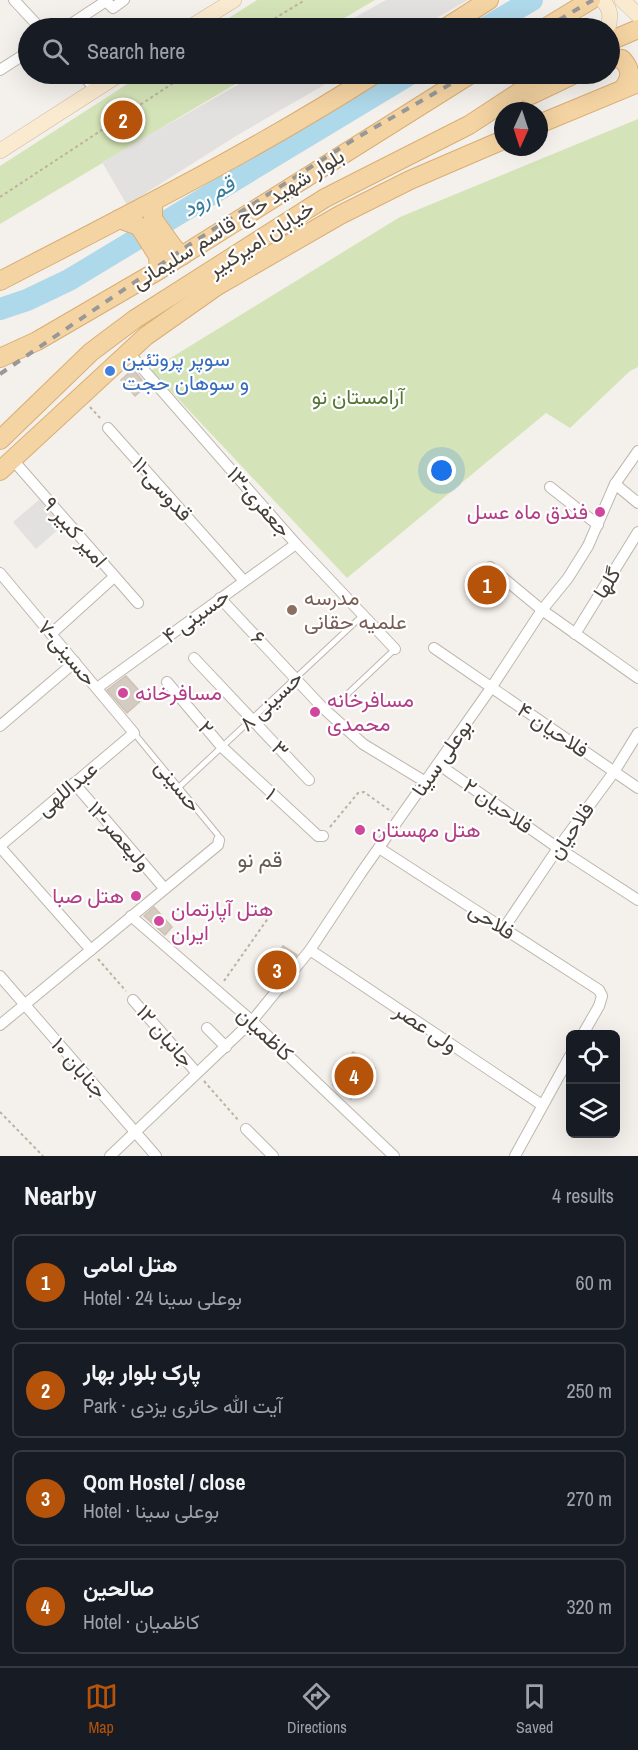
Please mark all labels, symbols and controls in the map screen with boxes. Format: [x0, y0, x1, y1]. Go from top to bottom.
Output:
search box [18, 18, 620, 84]
icon: search [39, 35, 72, 68]
text: Search here [87, 36, 185, 66]
pin: 2 [104, 98, 142, 142]
north arrow [494, 102, 548, 156]
street label: بلوار شهید حاج قاسم سلیمانی [126, 141, 350, 296]
water label: قم رود [176, 168, 242, 223]
street label: خیابان امیرکبیر [201, 193, 320, 284]
place label: سوپر پروتئین و سوهان حجت [122, 344, 249, 397]
marker: سوپر پروتئین و سوهان حجت [103, 364, 117, 378]
park label: آرامستان نو [312, 382, 406, 411]
street label: قدوسی-۱۱ [125, 450, 199, 527]
your location [427, 456, 456, 485]
street label: جعفری-۱۳ [221, 460, 298, 543]
street label: امیر کبیر ۹ [36, 490, 114, 573]
place label: فندق ماه عسل [467, 497, 588, 526]
marker: فندق ماه عسل [593, 505, 607, 519]
pin: 1 [468, 562, 506, 608]
street label: گلها [586, 562, 627, 604]
street label: حسینی ۴ [156, 581, 235, 650]
place label: مدرسه علمیه حقانی [304, 583, 407, 636]
marker: مدرسه علمیه حقانی [285, 603, 299, 617]
street label: حسینی-۷ [31, 613, 104, 692]
street label: ۶ [244, 624, 272, 651]
street label: حسینی ۸ [233, 664, 309, 738]
place label: مسافرخانه [135, 678, 222, 707]
place label: مسافرخانه محمدی [327, 685, 414, 738]
marker: مسافرخانه [116, 686, 130, 700]
street label: فلاحیان ۴ [512, 695, 595, 764]
marker: مسافرخانه محمدی [308, 705, 322, 719]
street label: بوعلی سینا [404, 713, 479, 802]
street label: ۲ [192, 714, 221, 741]
street label: ۳ [265, 734, 296, 764]
street label: حسینی [148, 753, 209, 818]
street label: عبداللهی [30, 754, 104, 823]
street label: فلاحیان ۲ [457, 771, 539, 840]
street label: ۱ [259, 781, 283, 806]
street label: ولیعصر-۱۲ [81, 794, 158, 877]
street label: فلاحیان [540, 796, 601, 865]
place label: هتل مهستان [372, 815, 481, 844]
marker: هتل مهستان [353, 823, 367, 837]
district label: قم نو [237, 844, 283, 874]
place label: هتل صبا [52, 881, 124, 910]
marker: هتل صبا [129, 889, 143, 903]
place label: هتل آپارتمان ایران [171, 894, 273, 947]
street label: فلاحی [463, 895, 521, 946]
marker: هتل آپارتمان ایران [152, 914, 166, 928]
pin: 3 [258, 948, 296, 992]
street label: ولی عصر [388, 995, 464, 1059]
street label: جانبان ۱۲ [130, 998, 201, 1073]
street label: کاظمیان [231, 1000, 300, 1067]
map controls [566, 1030, 620, 1138]
button: locate [566, 1030, 620, 1084]
street label: جنابان ۱۰ [45, 1031, 114, 1104]
pin: 4 [334, 1054, 374, 1098]
button: layers [566, 1084, 620, 1138]
text: Nearby [24, 1178, 96, 1213]
text: 4 results [552, 1182, 614, 1209]
text: هتل امامی [83, 1249, 177, 1279]
text: 1 [41, 1269, 50, 1296]
text: 60 m [576, 1269, 612, 1296]
text: Hotel · بوعلی سینا 24 [83, 1284, 242, 1311]
text: پارک بلوار بهار [83, 1357, 201, 1387]
text: 2 [41, 1377, 50, 1404]
text: 250 m [566, 1377, 612, 1404]
text: Park · آیت الله‌ حائری‌ یزدی [83, 1392, 282, 1419]
text: Qom Hostel / close [83, 1467, 245, 1497]
text: 3 [41, 1485, 50, 1512]
text: 270 m [566, 1485, 612, 1512]
text: Hotel · بوعلی سینا [83, 1497, 219, 1524]
text: صالحین [83, 1573, 154, 1603]
text: 4 [41, 1593, 50, 1620]
text: 320 m [566, 1593, 612, 1620]
text: Hotel · کاظمیان [83, 1608, 200, 1635]
tab: Map [85, 1680, 118, 1738]
tab: Directions [287, 1680, 347, 1738]
tab: Saved [516, 1680, 553, 1738]

